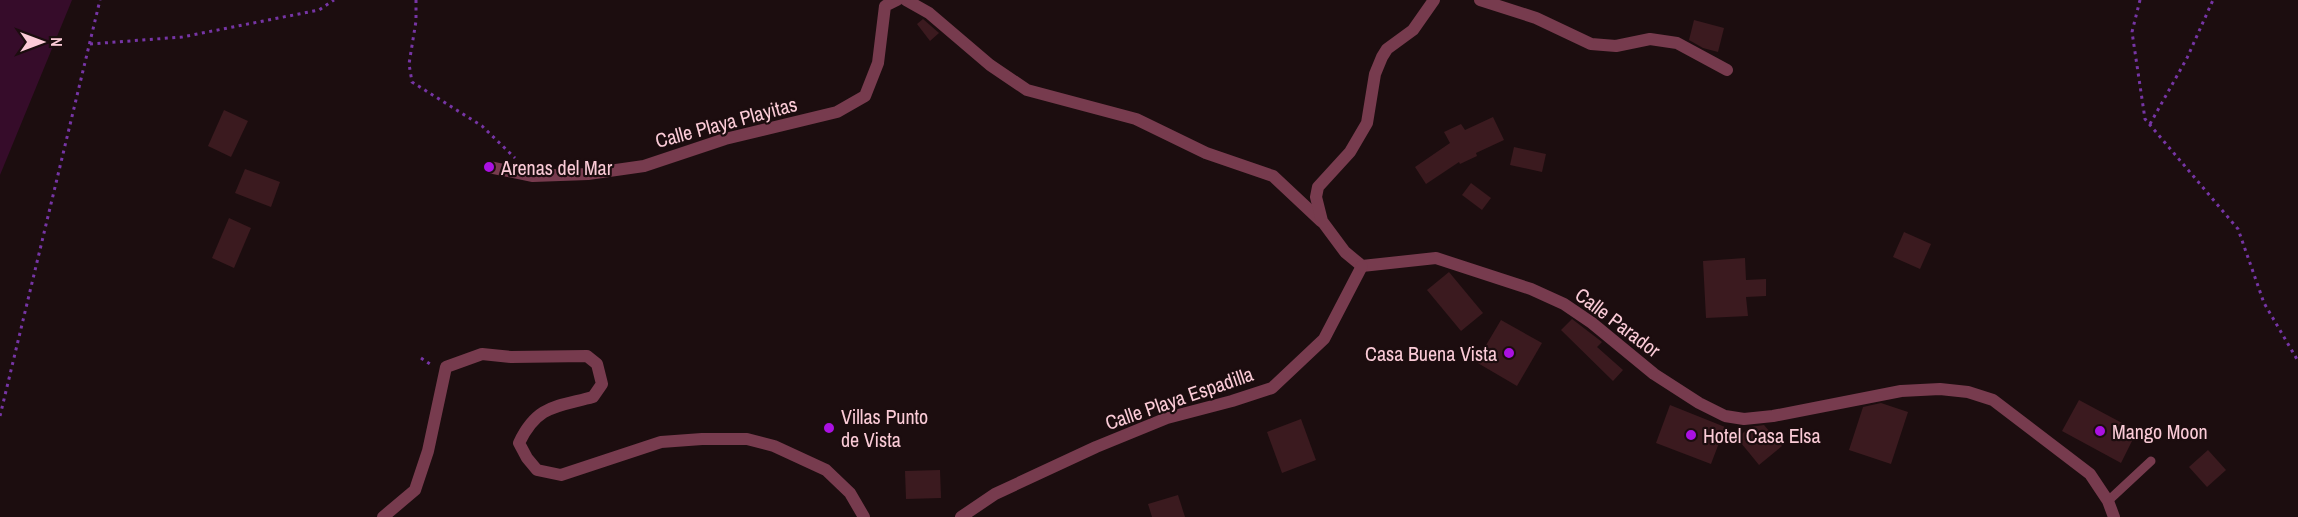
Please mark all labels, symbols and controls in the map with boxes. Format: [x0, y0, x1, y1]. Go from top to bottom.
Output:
north arrow [12, 12, 72, 72]
text: N [46, 37, 68, 47]
street label: Calle Playa Playitas [652, 90, 800, 154]
place label: Arenas del Mar [500, 154, 613, 181]
marker: Arenas del Mar [482, 160, 496, 174]
street label: Calle Parador [1570, 281, 1667, 363]
place label: Casa Buena Vista [1365, 340, 1497, 367]
marker: Casa Buena Vista [1502, 346, 1516, 360]
street label: Calle Playa Espadilla [1101, 360, 1257, 436]
place label: Villas Punto de Vista [841, 403, 928, 453]
place label: Mango Moon [2112, 418, 2208, 445]
marker: Villas Punto de Vista [822, 421, 836, 435]
place label: Hotel Casa Elsa [1703, 422, 1821, 449]
marker: Mango Moon [2093, 424, 2107, 438]
marker: Hotel Casa Elsa [1684, 428, 1698, 442]

